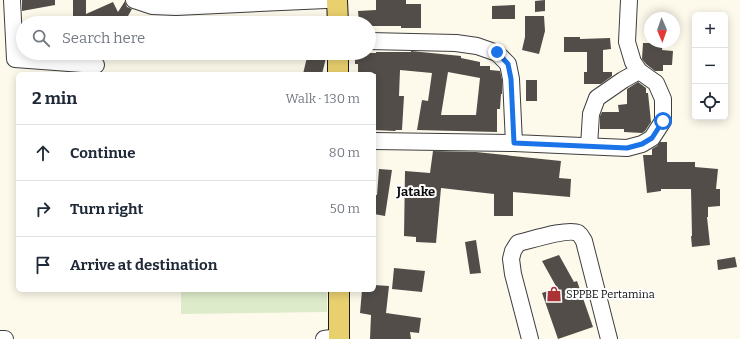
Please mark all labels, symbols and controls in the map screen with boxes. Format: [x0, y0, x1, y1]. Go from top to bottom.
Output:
north arrow [644, 12, 680, 48]
map controls [692, 12, 728, 120]
button: + [692, 12, 728, 48]
search box [16, 16, 376, 60]
icon: search [30, 27, 52, 49]
text: Search here [62, 29, 145, 47]
route end [488, 43, 506, 61]
button: − [692, 48, 728, 84]
button: locate [692, 84, 728, 120]
text: 2 min [32, 88, 77, 109]
text: Walk · 130 m [286, 91, 360, 106]
route start [654, 112, 672, 130]
icon: ahead [32, 142, 54, 164]
text: Continue [70, 144, 136, 162]
text: 80 m [329, 145, 360, 160]
district label: Jatake [396, 184, 435, 199]
icon: right [32, 198, 54, 220]
text: Turn right [70, 200, 143, 218]
text: 50 m [330, 201, 360, 216]
icon: arrive [32, 254, 54, 276]
text: Arrive at destination [70, 256, 217, 274]
shop icon: SPPBE Pertamina [545, 285, 563, 303]
place label: SPPBE Pertamina [566, 288, 655, 301]

